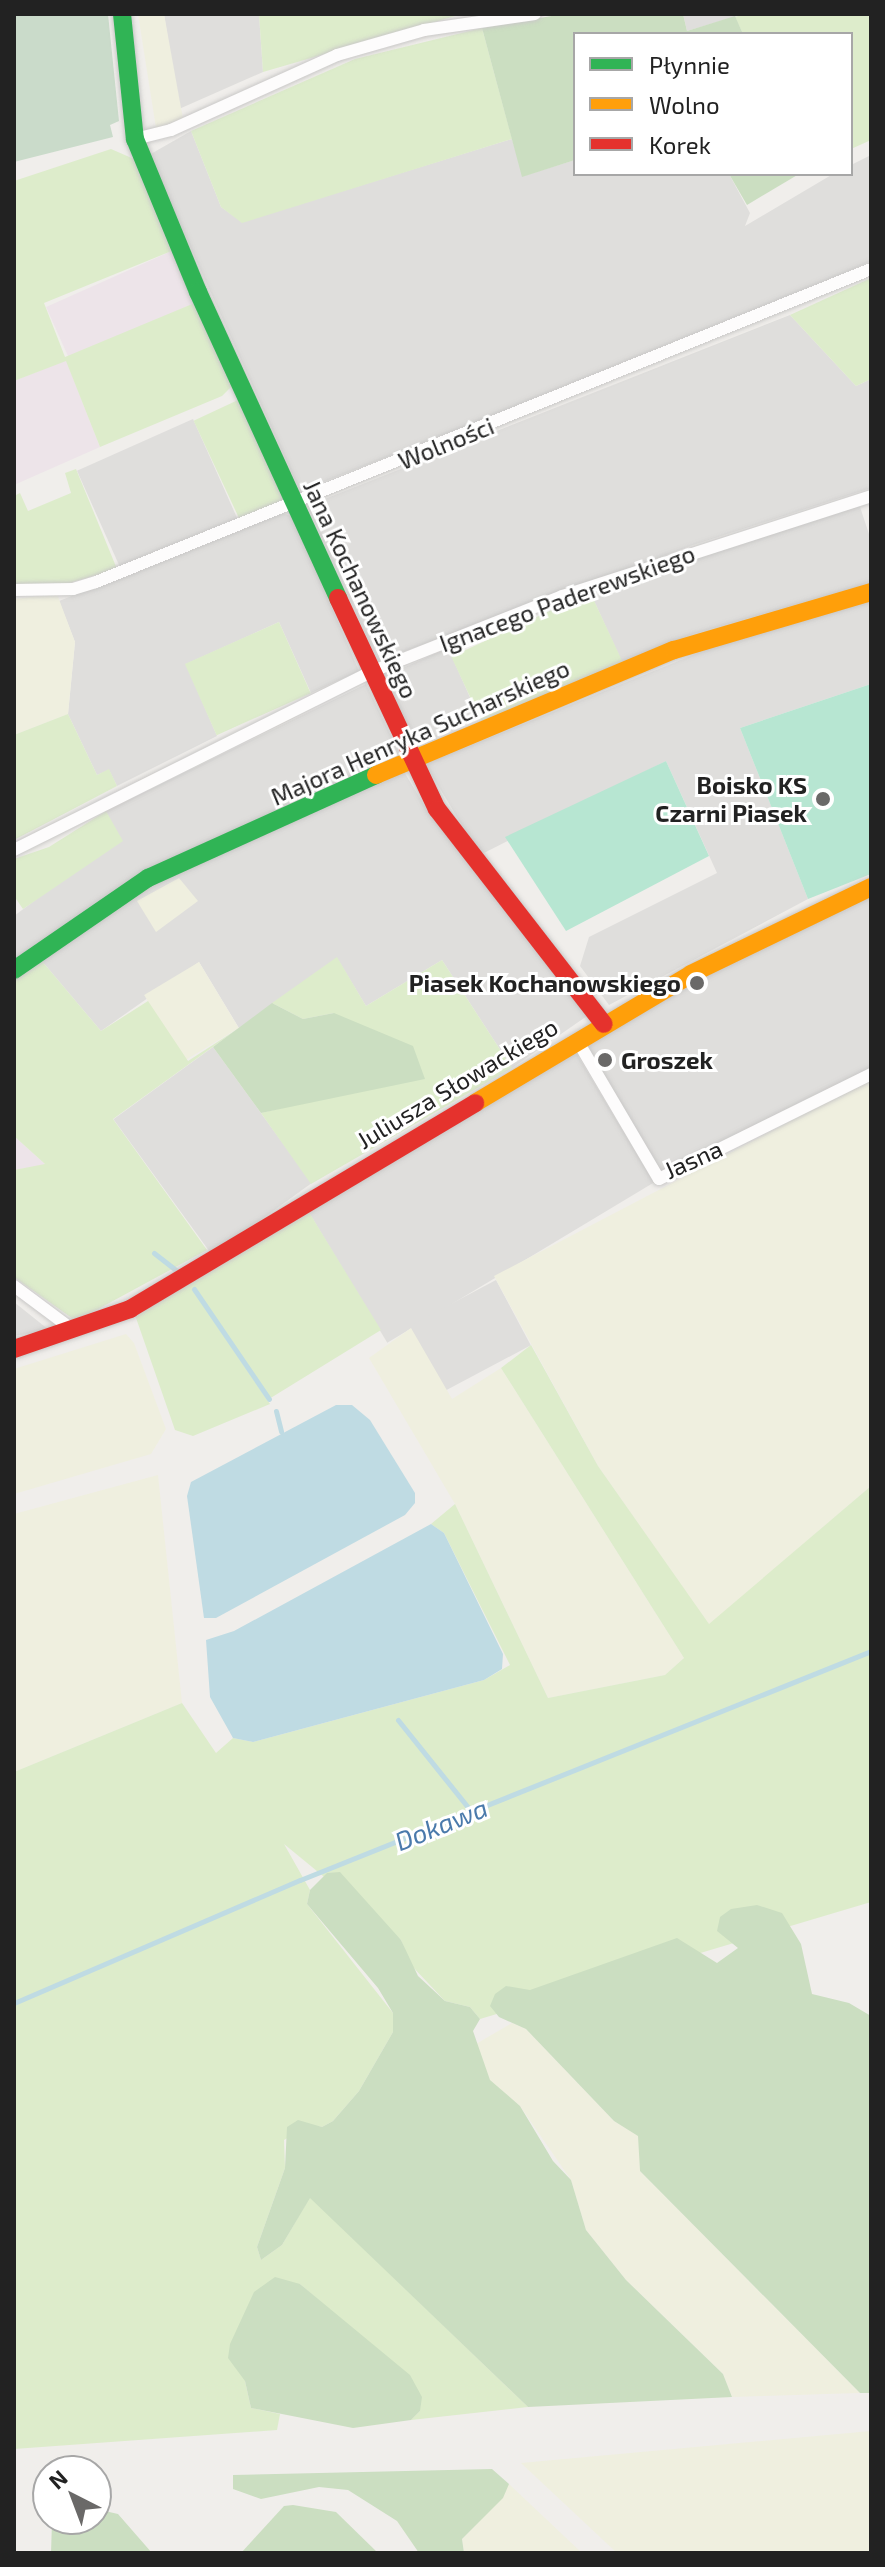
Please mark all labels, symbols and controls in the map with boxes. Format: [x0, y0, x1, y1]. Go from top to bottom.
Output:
legend [573, 32, 853, 176]
text: Płynnie [649, 50, 730, 79]
text: Wolno [649, 90, 720, 119]
text: Korek [649, 130, 711, 159]
street label: Wolności [394, 411, 498, 475]
street label: Jana Kochanowskiego [298, 475, 424, 703]
street label: Ignacego Paderewskiego [435, 538, 699, 658]
street label: Majora Henryka Sucharskiego [266, 653, 574, 811]
place label: Boisko KS Czarni Piasek [655, 771, 807, 827]
marker: Boisko KS Czarni Piasek [814, 790, 832, 808]
place label: Piasek Kochanowskiego [409, 969, 681, 997]
marker: Piasek Kochanowskiego [688, 974, 706, 992]
street label: Juliusza Słowackiego [351, 1012, 563, 1154]
place label: Groszek [621, 1046, 713, 1074]
marker: Groszek [596, 1051, 614, 1069]
street label: Jasna [659, 1134, 727, 1184]
water label: Dokawa [390, 1791, 492, 1857]
north arrow [32, 2455, 112, 2535]
text: N [43, 2464, 72, 2494]

